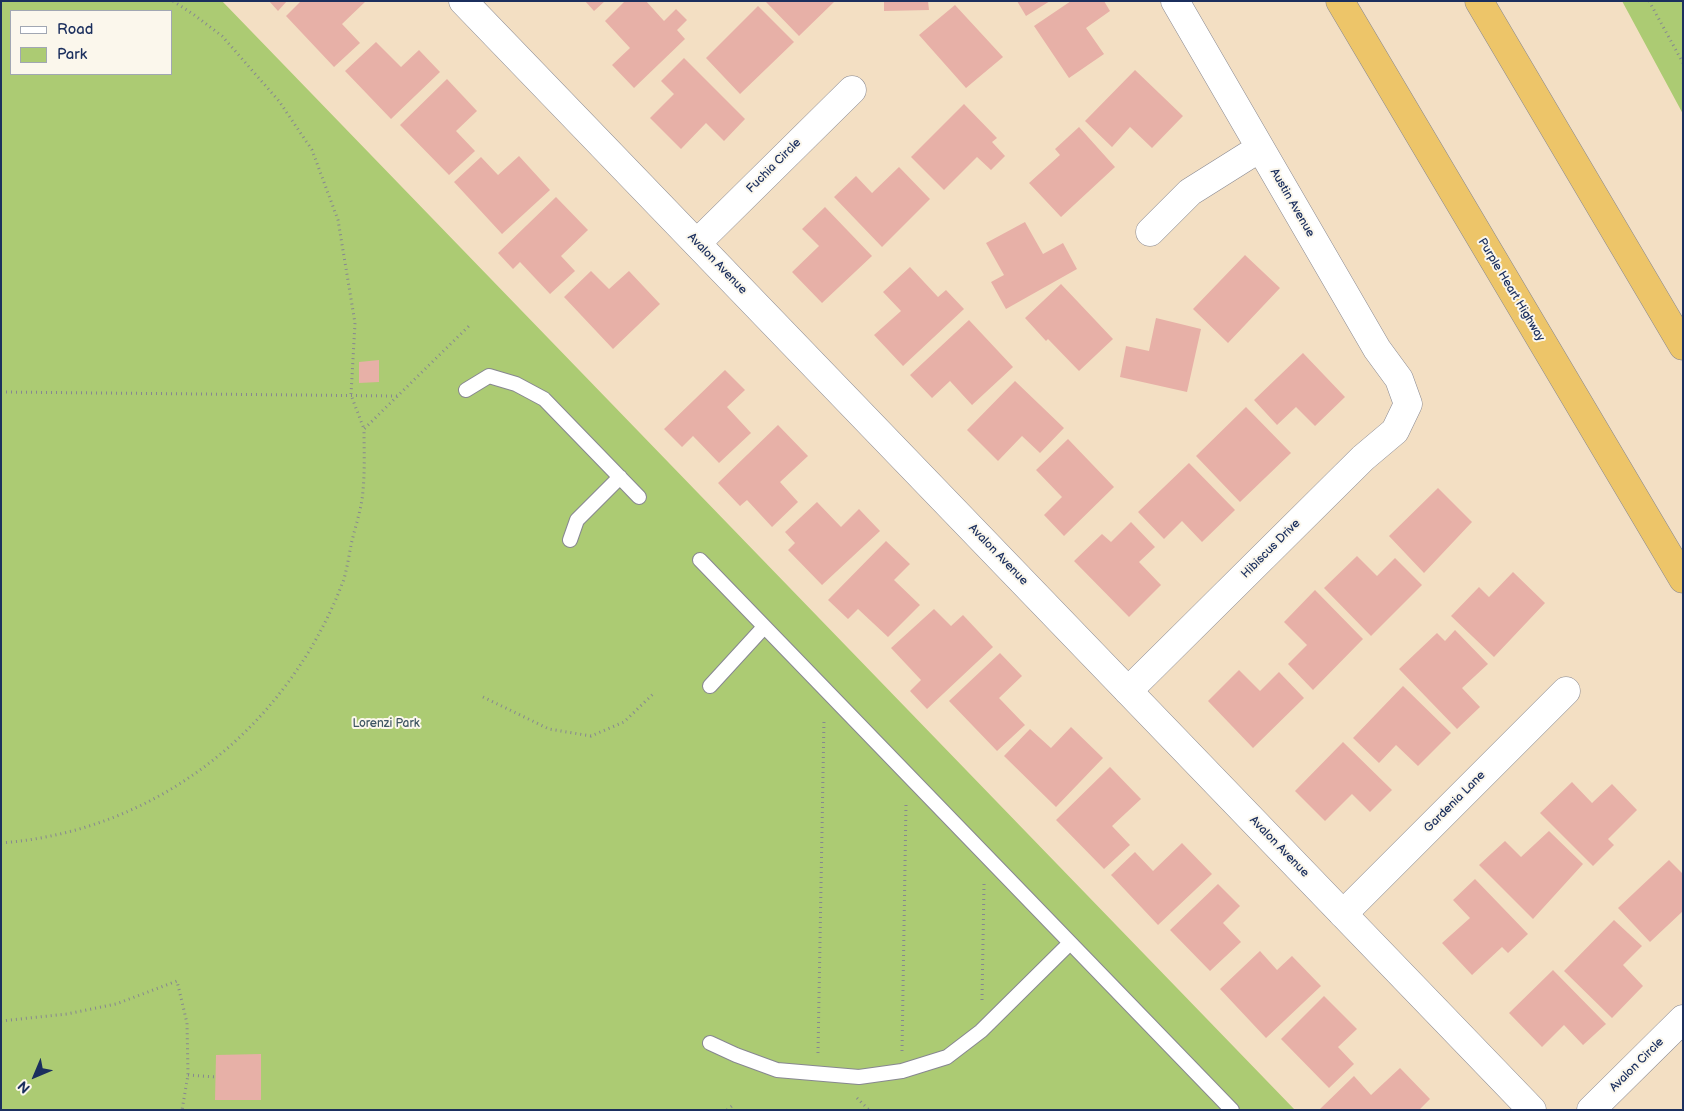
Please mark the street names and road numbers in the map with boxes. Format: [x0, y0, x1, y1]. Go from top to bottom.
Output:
street label: Fuchia Circle [744, 136, 804, 196]
street label: Austin Avenue [1267, 166, 1317, 240]
street label: Avalon Avenue [684, 231, 750, 297]
street label: Purple Heart Highway [1475, 236, 1547, 344]
street label: Hibiscus Drive [1238, 516, 1304, 582]
street label: Avalon Avenue [965, 522, 1031, 588]
street label: Gardenia Lane [1421, 768, 1489, 836]
street label: Avalon Avenue [1246, 814, 1312, 880]
street label: Avalon Circle [1607, 1035, 1667, 1095]

